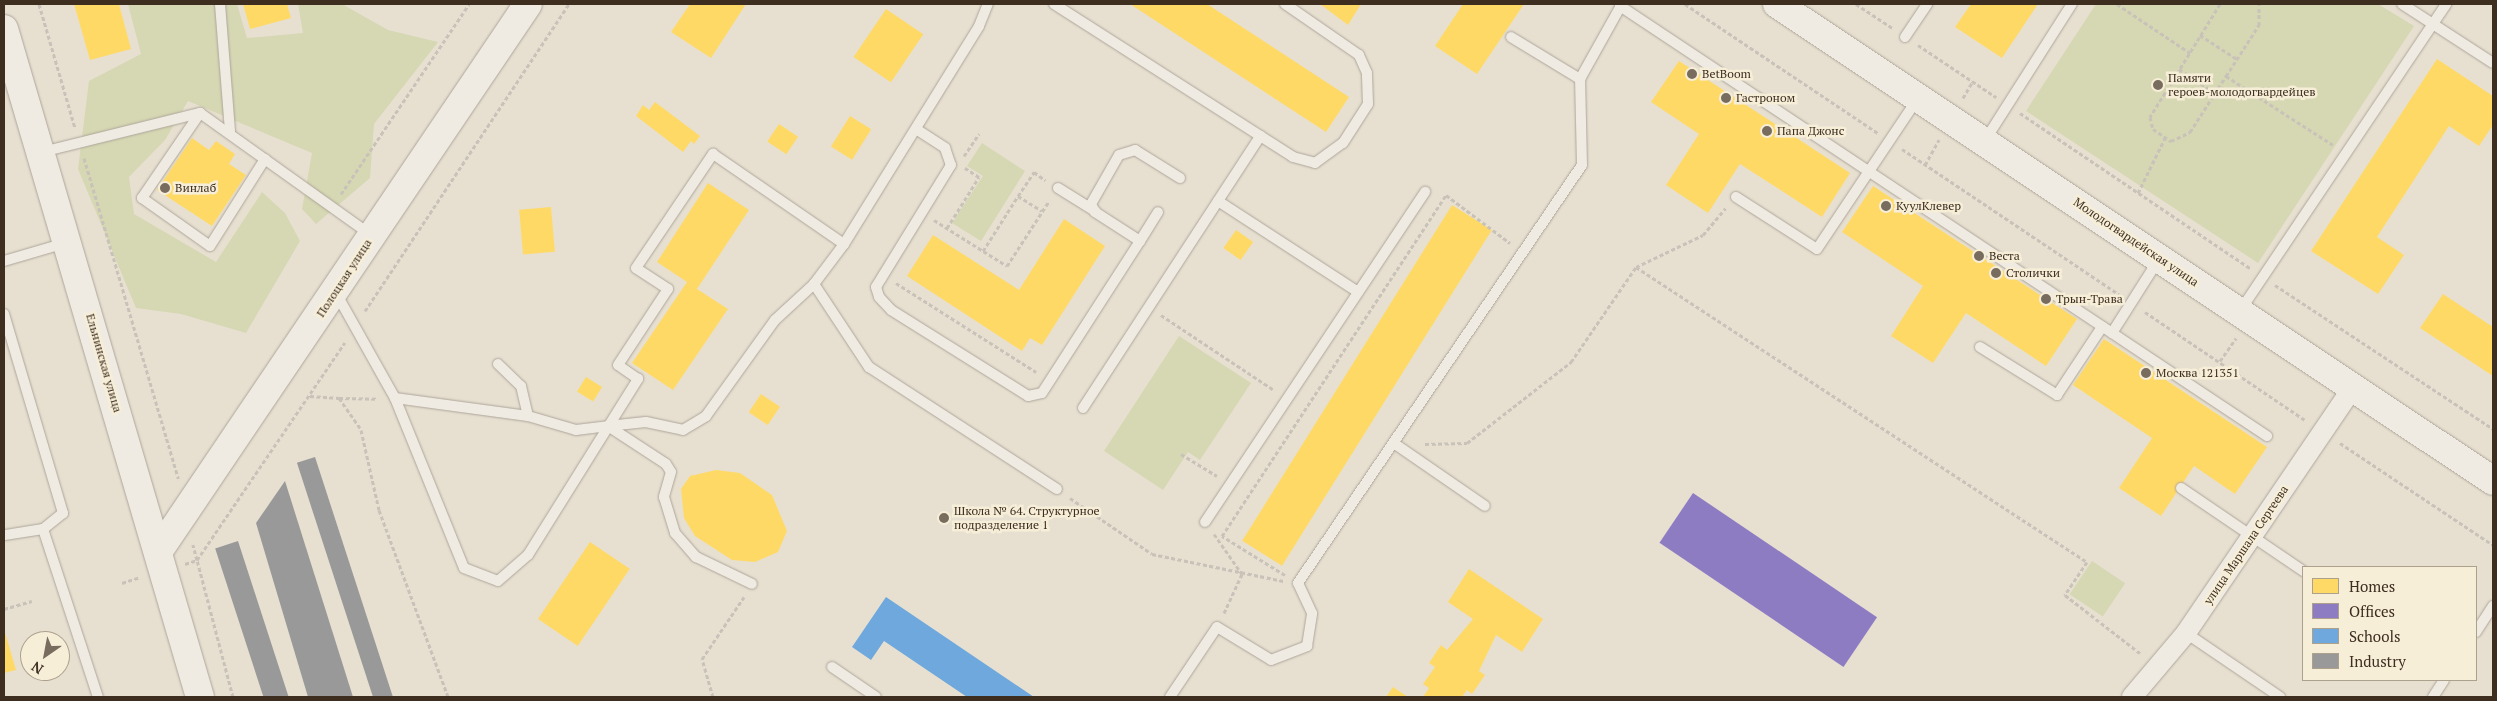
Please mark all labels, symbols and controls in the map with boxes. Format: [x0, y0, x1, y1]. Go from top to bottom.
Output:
place label: BetBoom [1702, 67, 1751, 81]
marker: BetBoom [1686, 68, 1698, 80]
place label: Памяти героев-молодогвардейцев [2168, 71, 2316, 99]
marker: Памяти героев-молодогвардейцев [2152, 79, 2164, 91]
place label: Гастроном [1736, 91, 1795, 105]
marker: Гастроном [1720, 92, 1732, 104]
place label: Папа Джонс [1777, 124, 1844, 138]
marker: Папа Джонс [1761, 125, 1773, 137]
place label: Винлаб [175, 181, 216, 195]
marker: Винлаб [159, 182, 171, 194]
street label: Молодогвардейская улица [2071, 195, 2201, 289]
place label: КуулКлевер [1896, 199, 1961, 213]
marker: КуулКлевер [1880, 200, 1892, 212]
street label: Полоцкая улица [313, 236, 375, 320]
place label: Веста [1989, 249, 2020, 263]
marker: Веста [1973, 250, 1985, 262]
place label: Столички [2006, 266, 2060, 280]
marker: Столички [1990, 267, 2002, 279]
place label: Трын-Трава [2056, 292, 2123, 306]
marker: Трын-Трава [2040, 293, 2052, 305]
street label: Ельнинская улица [83, 312, 125, 414]
place label: Москва 121351 [2156, 366, 2239, 380]
marker: Москва 121351 [2140, 367, 2152, 379]
street label: улица Маршала Сергеева [2201, 483, 2291, 607]
place label: Школа № 64. Структурное подразделение 1 [954, 504, 1100, 532]
marker: Школа № 64. Структурное подразделение 1 [938, 512, 950, 524]
legend [2302, 566, 2477, 681]
text: Homes [2349, 576, 2395, 596]
text: Offices [2349, 601, 2395, 621]
text: Schools [2349, 626, 2400, 646]
north arrow [20, 631, 70, 681]
text: Industry [2349, 651, 2406, 671]
text: N [27, 657, 47, 679]

